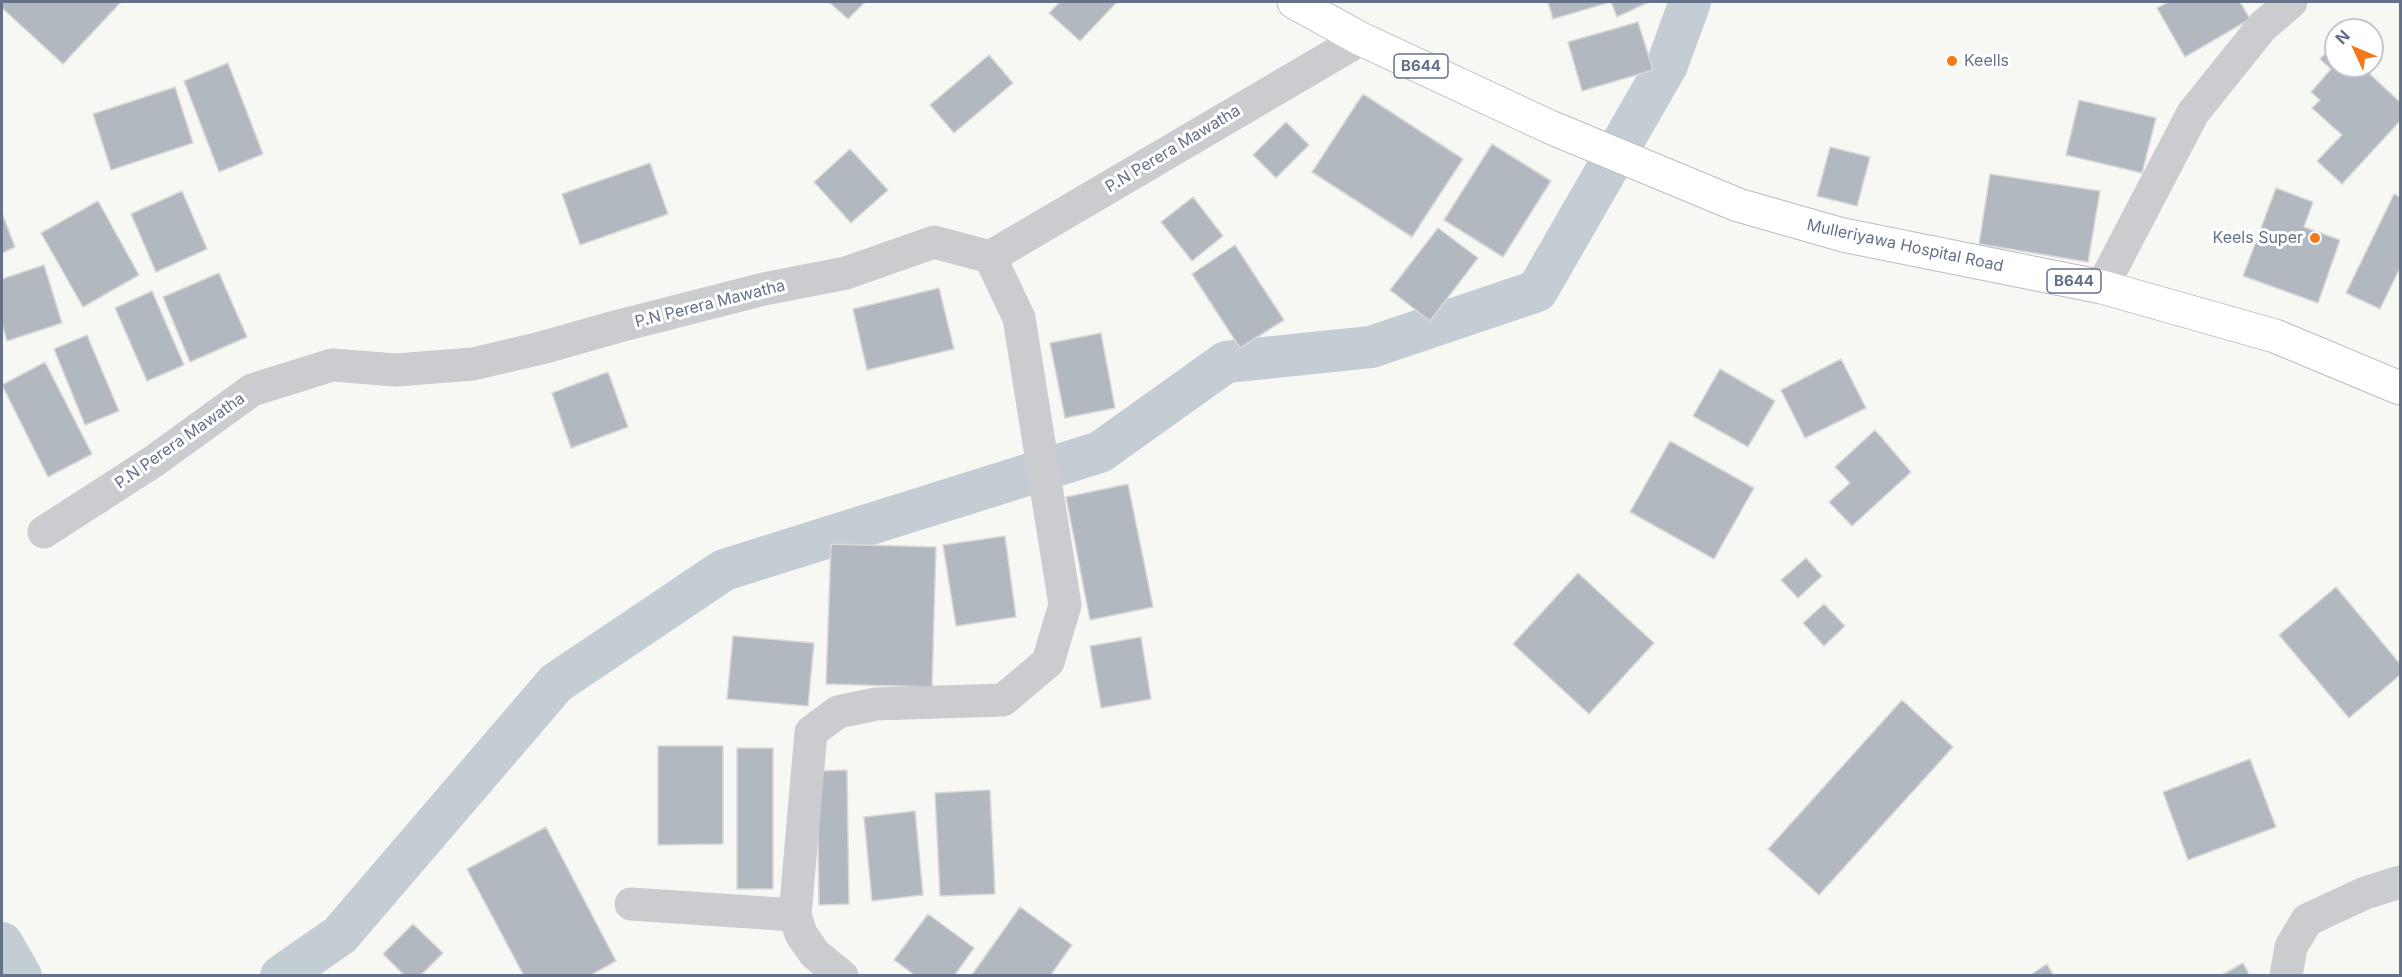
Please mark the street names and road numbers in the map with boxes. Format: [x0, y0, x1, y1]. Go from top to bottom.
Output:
road number: B644 [1394, 54, 1448, 78]
street label: P.N Perera Mawatha [1102, 101, 1244, 197]
street label: Mulleriyawa Hospital Road [1805, 216, 2005, 276]
road number: B644 [2047, 269, 2101, 293]
street label: P.N Perera Mawatha [633, 276, 787, 332]
street label: P.N Perera Mawatha [111, 389, 249, 493]

